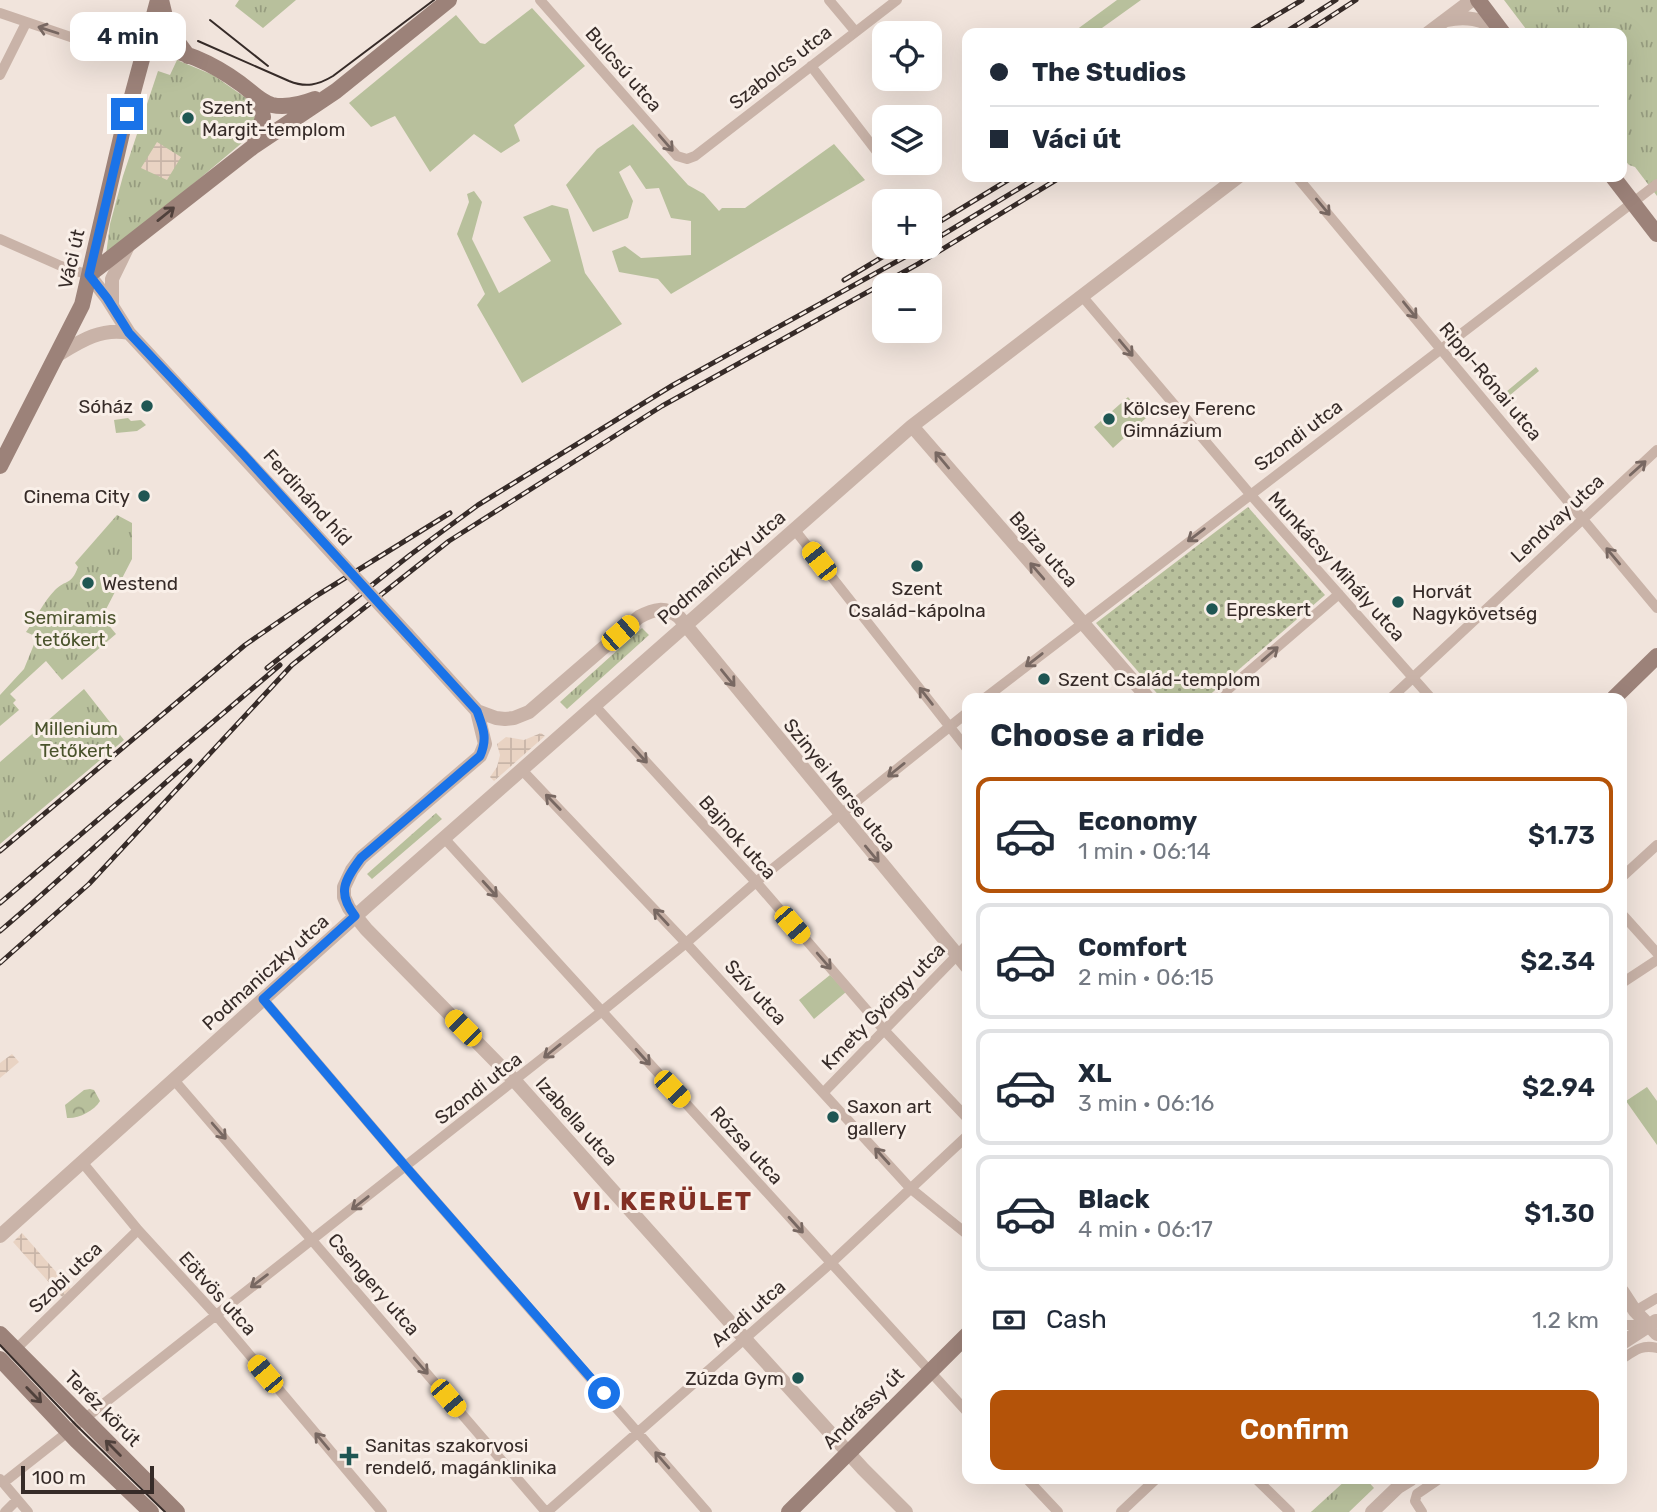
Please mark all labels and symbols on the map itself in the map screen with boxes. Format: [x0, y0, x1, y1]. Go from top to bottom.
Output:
callout: 4 min [69, 12, 185, 61]
street label: Szabolcs utca [725, 20, 836, 114]
street label: Bulcsú utca [581, 22, 667, 116]
one-way arrow [38, 23, 60, 35]
place label: Szent Margit-templom [202, 96, 345, 141]
route end [111, 98, 143, 130]
marker: Szent Margit-templom [180, 110, 196, 126]
one-way arrow [658, 134, 674, 152]
one-way arrow [1315, 198, 1331, 216]
one-way arrow [156, 207, 174, 222]
street label: Váci út [53, 227, 90, 291]
one-way arrow [1401, 301, 1417, 319]
street label: Rippl-Rónai utca [1434, 317, 1547, 445]
one-way arrow [1118, 338, 1134, 356]
place label: Sóház [79, 395, 133, 418]
street label: Szondi utca [1250, 395, 1347, 476]
place label: Kölcsey Ferenc Gimnázium [1123, 397, 1256, 442]
marker: Sóház [139, 398, 155, 414]
marker: Kölcsey Ferenc Gimnázium [1101, 411, 1117, 427]
street label: Ferdinánd híd [258, 445, 357, 550]
one-way arrow [934, 452, 950, 470]
one-way arrow [1629, 459, 1646, 476]
street label: Lendvay utca [1506, 469, 1609, 567]
place label: Cinema City [23, 485, 130, 508]
street label: Munkácsy Mihály utca [1263, 487, 1410, 646]
marker: Cinema City [136, 488, 152, 504]
street label: Podmaniczky utca [653, 505, 790, 629]
street label: Bajza utca [1004, 507, 1083, 592]
one-way arrow [1187, 528, 1205, 543]
car [798, 538, 841, 584]
one-way arrow [1605, 547, 1621, 565]
marker: Szent Család-kápolna [909, 558, 925, 574]
one-way arrow [1029, 562, 1045, 580]
place label: Westend [102, 572, 178, 595]
marker: Westend [80, 575, 96, 591]
place label: Szent Család-kápolna [848, 577, 986, 622]
place label: Horvát Nagykövetség [1412, 580, 1537, 625]
marker: Horvát Nagykövetség [1390, 594, 1406, 610]
place label: Epreskert [1226, 598, 1311, 621]
marker: Epreskert [1204, 601, 1220, 617]
park label: Semiramis tetőkert [24, 606, 116, 651]
car [598, 611, 643, 655]
one-way arrow [1261, 645, 1278, 662]
one-way arrow [1025, 653, 1043, 668]
one-way arrow [720, 668, 735, 686]
place label: Szent Család-templom [1058, 668, 1260, 691]
marker: Szent Család-templom [1036, 671, 1052, 687]
one-way arrow [919, 687, 934, 706]
street label: Szinyei Merse utca [779, 714, 901, 857]
park label: Millenium Tetőkert [34, 717, 118, 762]
one-way arrow [632, 746, 648, 764]
one-way arrow [887, 762, 905, 778]
street label: Bajnok utca [694, 791, 781, 884]
one-way arrow [545, 793, 561, 811]
one-way arrow [864, 844, 880, 862]
one-way arrow [482, 879, 498, 897]
car [771, 902, 814, 948]
one-way arrow [653, 909, 670, 926]
street label: Podmaniczky utca [197, 910, 333, 1035]
street label: Kmety György utca [817, 938, 950, 1075]
one-way arrow [816, 952, 833, 969]
street label: Szív utca [720, 955, 792, 1030]
car [441, 1006, 486, 1050]
one-way arrow [544, 1044, 562, 1059]
street label: Szondi utca [430, 1047, 526, 1130]
one-way arrow [634, 1048, 651, 1065]
car [650, 1066, 695, 1112]
street label: Izabella utca [531, 1072, 622, 1170]
place label: Saxon art gallery [847, 1095, 932, 1140]
street label: Rózsa utca [705, 1101, 788, 1189]
marker: Saxon art gallery [825, 1109, 841, 1125]
one-way arrow [211, 1122, 227, 1140]
one-way arrow [873, 1148, 890, 1165]
district label: VI. KERÜLET [573, 1186, 753, 1217]
one-way arrow [351, 1196, 369, 1211]
one-way arrow [788, 1216, 804, 1234]
street label: Csengery utca [323, 1228, 424, 1340]
street label: Szobi utca [24, 1237, 107, 1318]
street label: Eötvös utca [174, 1247, 261, 1340]
one-way arrow [250, 1274, 269, 1289]
street label: Aradi utca [707, 1275, 790, 1352]
car [244, 1351, 287, 1397]
one-way arrow [413, 1357, 429, 1375]
street label: Andrássy út [818, 1362, 909, 1454]
street label: Teréz körút [60, 1366, 146, 1452]
place label: Zúzda Gym [685, 1367, 784, 1390]
marker: Zúzda Gym [790, 1370, 806, 1386]
car [427, 1375, 470, 1421]
route start [588, 1377, 620, 1409]
one-way arrow [26, 1386, 43, 1403]
one-way arrow [314, 1432, 330, 1450]
place label: Sanitas szakorvosi rendelő, magánklinika [365, 1434, 557, 1479]
one-way arrow [105, 1439, 122, 1456]
marker: Sanitas szakorvosi rendelő, magánklinika [339, 1446, 359, 1466]
one-way arrow [654, 1452, 670, 1470]
scale bar [21, 1463, 154, 1495]

